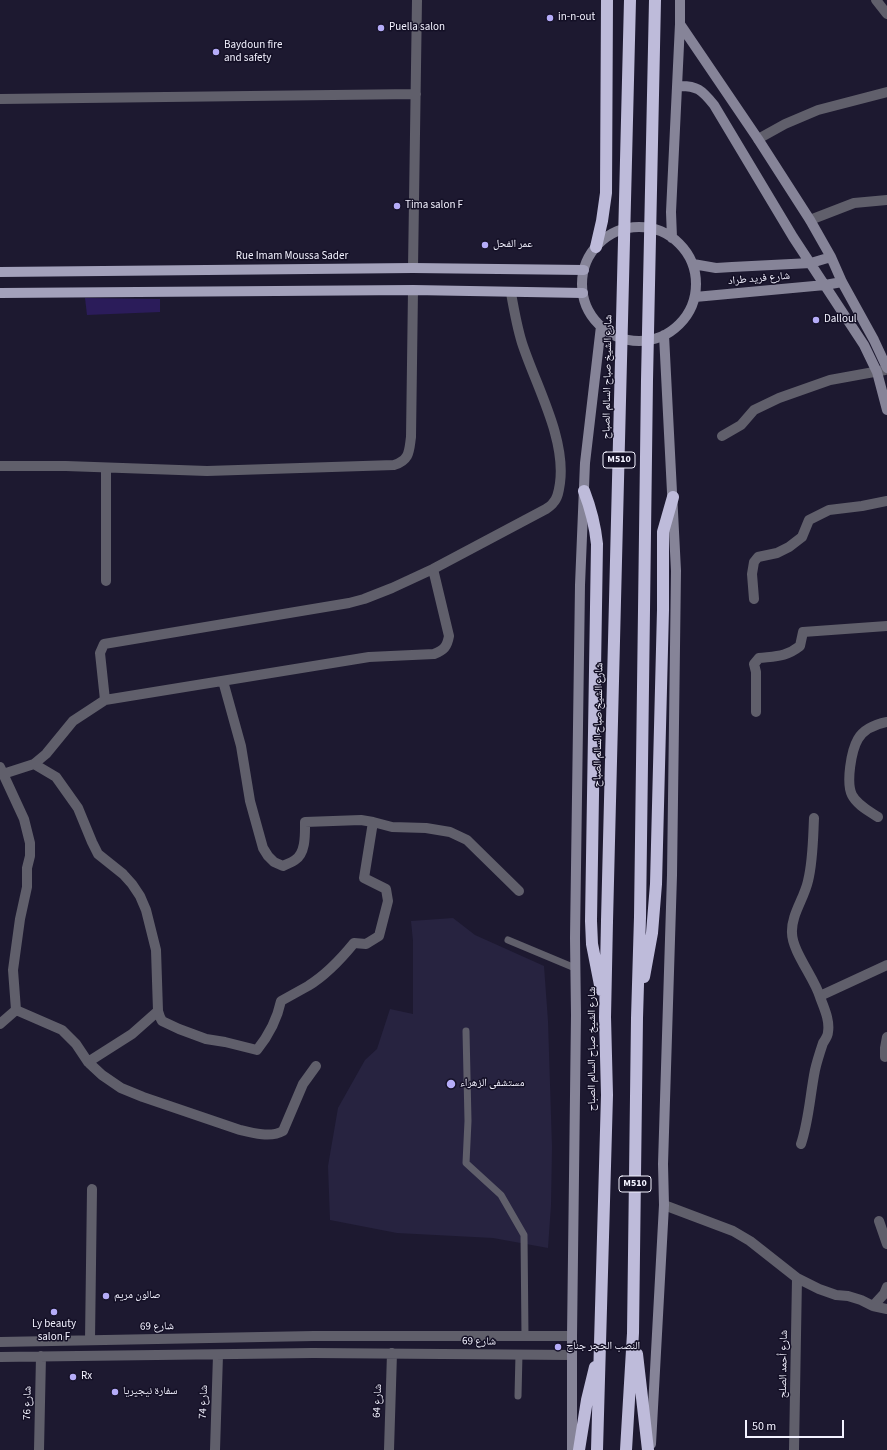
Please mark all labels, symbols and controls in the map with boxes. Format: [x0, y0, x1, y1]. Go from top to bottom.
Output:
place label: in-n-out [558, 11, 595, 25]
marker: in-n-out [545, 13, 555, 23]
place label: Puella salon [389, 21, 445, 35]
marker: Puella salon [376, 23, 386, 33]
place label: Baydoun fire and safety [224, 39, 282, 65]
marker: Baydoun fire and safety [211, 47, 221, 57]
place label: Tima salon F [405, 199, 463, 213]
marker: Tima salon F [392, 201, 402, 211]
place label: عمر الفحل [493, 238, 533, 252]
marker: عمر الفحل [480, 240, 490, 250]
street label: Rue Imam Moussa Sader [236, 250, 348, 264]
street label: شارع فريد طراد [727, 270, 791, 288]
place label: Dalloul [824, 313, 857, 327]
street label: شارع الشيخ صباح السالم الصباح [600, 315, 616, 439]
marker: Dalloul [811, 315, 821, 325]
road number: M510 [603, 452, 635, 468]
street label: شارع الشيخ صباح السالم الصباح [591, 663, 607, 787]
street label: شارع الشيخ صباح السالم الصباح [586, 987, 600, 1111]
place label: مستشفى الزهراء [460, 1077, 524, 1091]
marker: مستشفى الزهراء [445, 1078, 457, 1090]
road number: M510 [619, 1176, 651, 1192]
place label: صالون مريم [114, 1289, 161, 1303]
marker: صالون مريم [101, 1291, 111, 1301]
marker: Ly beauty salon F [49, 1307, 59, 1317]
place label: Ly beauty salon F [32, 1318, 76, 1344]
street label: شارع 69 [140, 1320, 174, 1334]
street label: شارع أحمد الصلح [777, 1330, 791, 1398]
street label: شارع 69 [462, 1335, 496, 1349]
place label: النصب الحجر جناح [566, 1340, 640, 1354]
marker: النصب الحجر جناح [553, 1342, 563, 1352]
place label: Rx [81, 1370, 92, 1384]
marker: Rx [68, 1372, 78, 1382]
street label: شارع 64 [371, 1384, 385, 1418]
place label: سفارة نيجيريا [123, 1385, 177, 1399]
street label: شارع 74 [197, 1385, 211, 1419]
street label: شارع 76 [21, 1386, 35, 1420]
marker: سفارة نيجيريا [110, 1387, 120, 1397]
scale bar [747, 1412, 846, 1438]
text: 50 m [752, 1418, 776, 1435]

